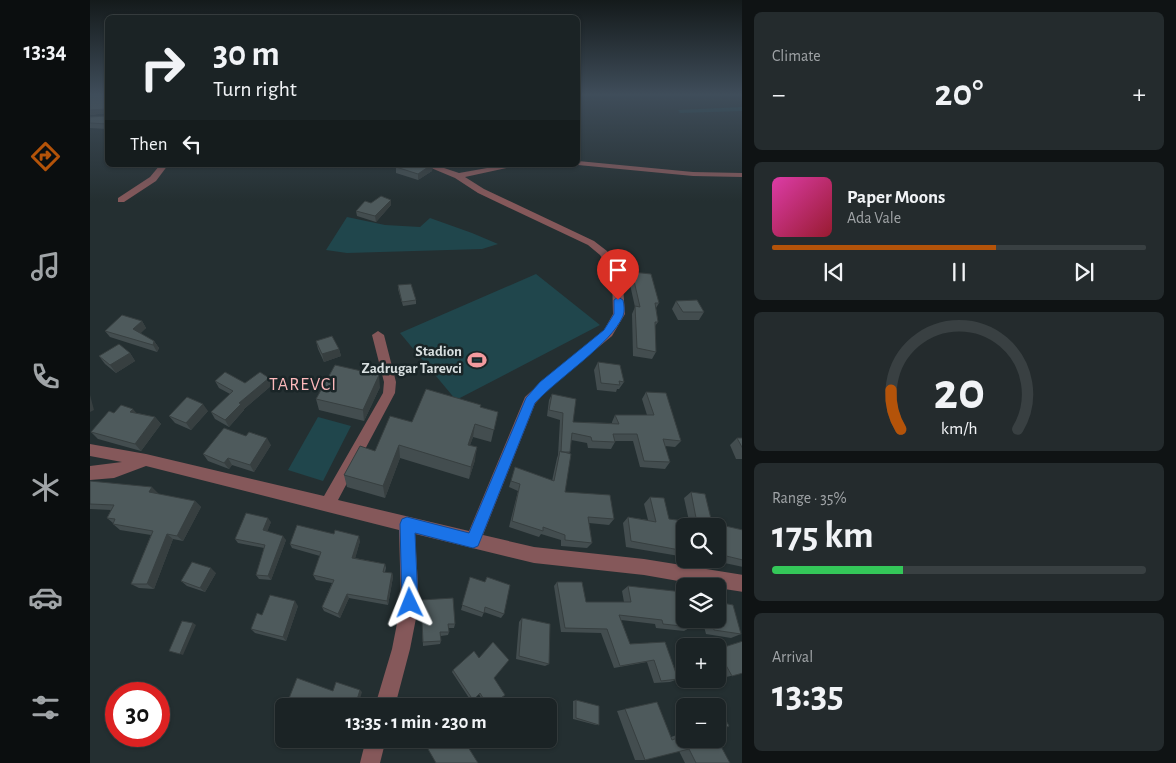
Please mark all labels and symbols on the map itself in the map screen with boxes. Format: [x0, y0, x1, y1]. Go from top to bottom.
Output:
pin [597, 249, 639, 300]
place label: Stadion Zadrugar Tarevci [361, 344, 462, 376]
sports icon: Stadion Zadrugar Tarevci [466, 349, 488, 371]
district label: TAREVCI [269, 376, 337, 394]
position arrow [383, 576, 435, 628]
speed limit sign: 30 [105, 682, 170, 747]

